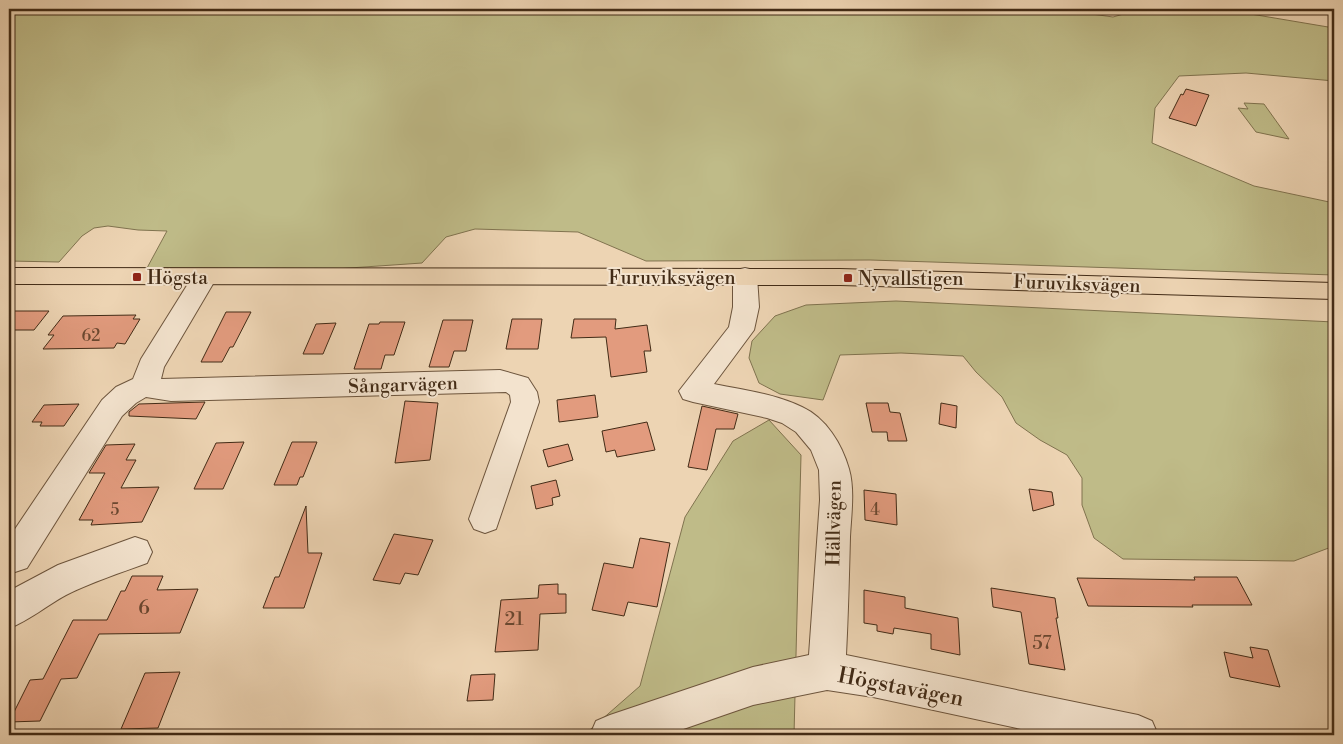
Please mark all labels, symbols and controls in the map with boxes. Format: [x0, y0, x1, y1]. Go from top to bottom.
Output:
place label: Högsta [147, 266, 208, 290]
street label: Furuviksvägen [608, 266, 736, 290]
place label: Nyvallstigen [858, 267, 964, 291]
street label: Furuviksvägen [1013, 270, 1141, 298]
marker: Högsta [131, 271, 143, 283]
marker: Nyvallstigen [842, 272, 854, 284]
house number: 62 [82, 326, 100, 346]
street label: Sångarvägen [348, 371, 458, 399]
street label: Hällvägen [821, 480, 847, 566]
house number: 5 [111, 500, 120, 520]
house number: 4 [870, 500, 880, 520]
house number: 6 [138, 596, 150, 620]
house number: 21 [504, 607, 524, 631]
house number: 57 [1032, 631, 1052, 655]
street label: Högstavägen [835, 662, 966, 713]

